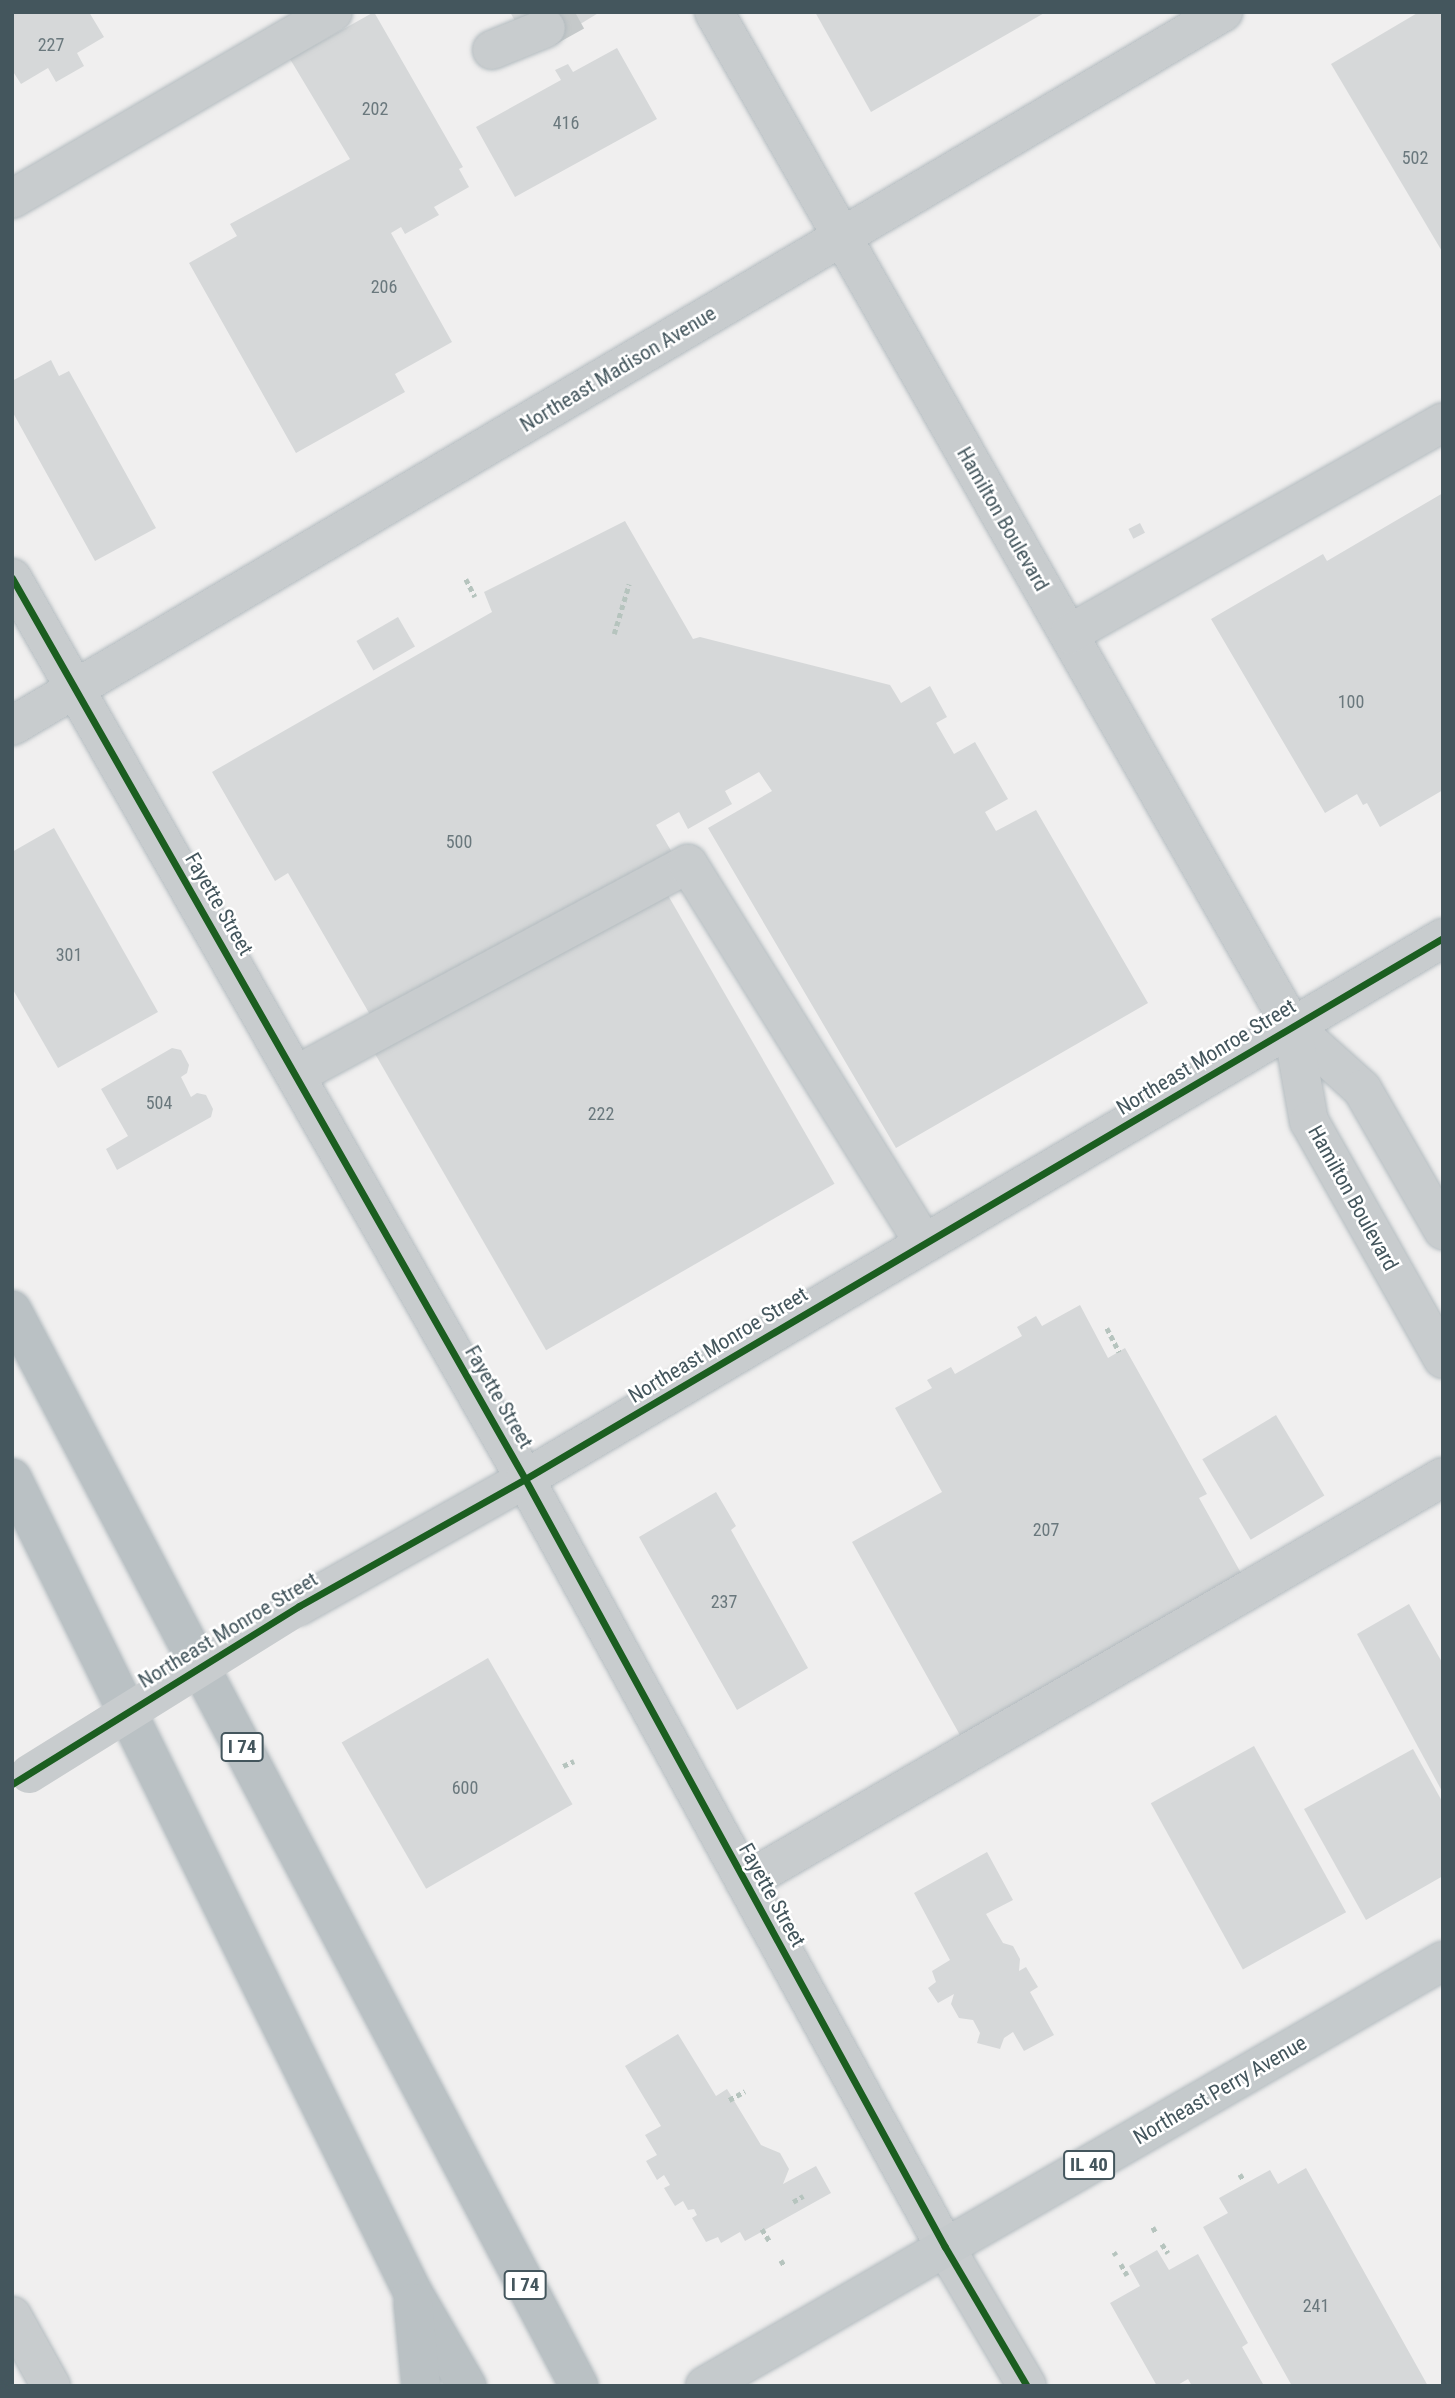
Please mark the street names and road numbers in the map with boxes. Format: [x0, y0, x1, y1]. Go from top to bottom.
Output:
street label: Northeast Madison Avenue [515, 301, 721, 437]
street label: Hamilton Boulevard [952, 442, 1054, 596]
street label: Fayette Street [179, 848, 259, 960]
street label: Northeast Monroe Street [1112, 994, 1300, 1120]
street label: Hamilton Boulevard [1303, 1121, 1403, 1275]
street label: Northeast Monroe Street [624, 1282, 812, 1408]
street label: Fayette Street [459, 1341, 539, 1453]
street label: Northeast Monroe Street [134, 1567, 322, 1693]
road number: I 74 [219, 1732, 265, 1763]
street label: Fayette Street [733, 1839, 811, 1951]
street label: Northeast Perry Avenue [1129, 2030, 1311, 2150]
road number: IL 40 [1063, 2150, 1115, 2180]
road number: I 74 [502, 2270, 548, 2300]

